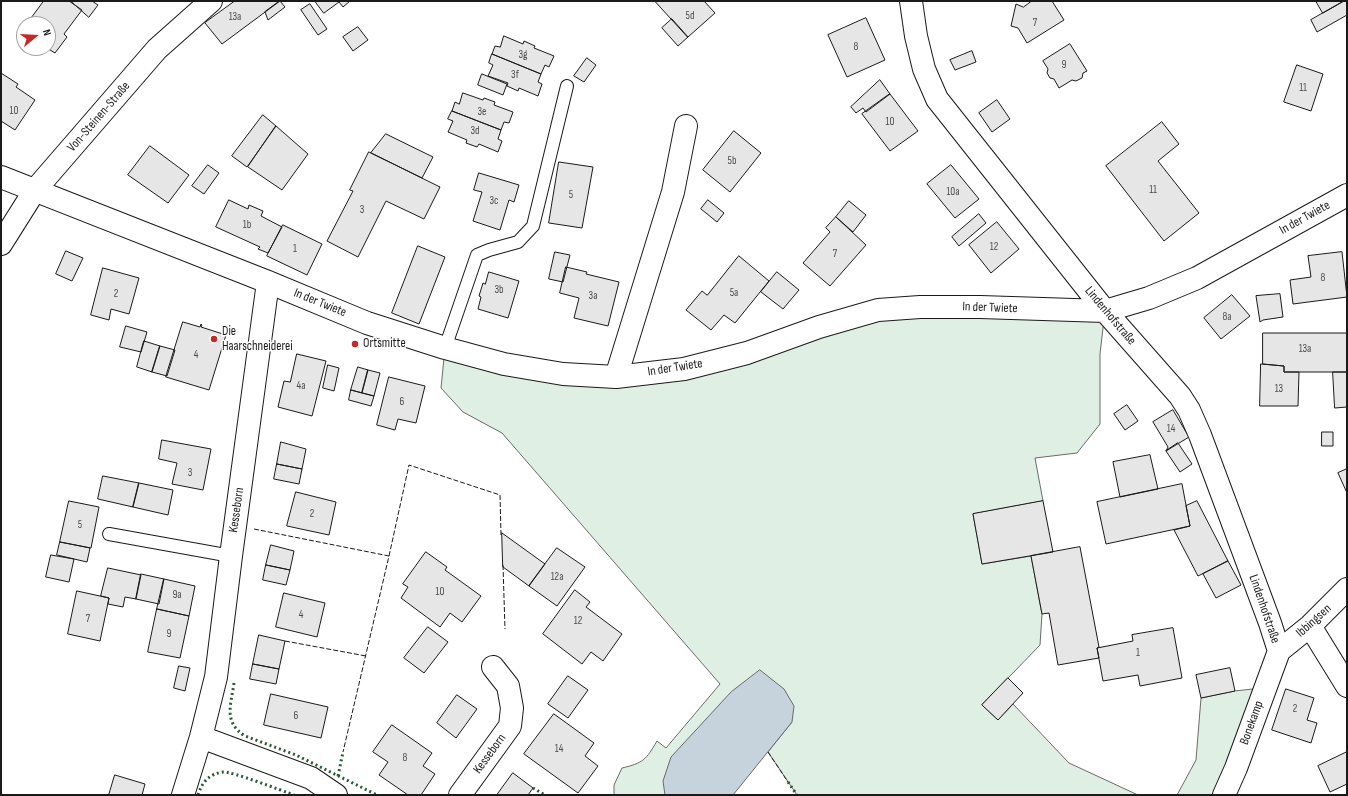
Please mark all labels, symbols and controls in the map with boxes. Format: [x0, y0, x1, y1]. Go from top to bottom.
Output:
house number: 5d [686, 9, 694, 23]
house number: 13a [229, 10, 241, 24]
north arrow [16, 16, 56, 56]
house number: 7 [1033, 16, 1037, 30]
text: N [40, 28, 54, 37]
house number: 8 [854, 40, 858, 54]
house number: 3g [519, 48, 527, 62]
house number: 9 [1062, 58, 1066, 72]
house number: 3f [511, 68, 519, 82]
street label: Von-Steinen-Straße [64, 79, 134, 155]
house number: 11 [1299, 81, 1307, 95]
house number: 10 [10, 104, 18, 118]
house number: 3e [477, 105, 487, 119]
house number: 10 [886, 115, 894, 129]
house number: 3d [470, 124, 480, 138]
house number: 5b [728, 154, 736, 168]
house number: 11 [1149, 183, 1157, 197]
house number: 10a [947, 185, 959, 199]
house number: 5 [569, 188, 573, 202]
house number: 3c [489, 194, 499, 208]
street label: In der Twiete [1277, 198, 1333, 238]
house number: 3 [360, 203, 364, 217]
house number: 1b [243, 218, 251, 232]
house number: 12 [990, 240, 998, 254]
house number: 1 [293, 242, 297, 256]
house number: 7 [833, 247, 837, 261]
house number: 8 [1321, 271, 1325, 285]
house number: 3b [494, 283, 504, 297]
street label: Lindenhofstraße [1081, 284, 1139, 348]
street label: In der Twiete [291, 285, 349, 321]
house number: 5a [730, 286, 738, 300]
house number: 2 [114, 287, 118, 301]
house number: 3a [589, 289, 597, 303]
street label: In der Twiete [962, 299, 1018, 317]
house number: 8a [1222, 310, 1232, 324]
place label: Die Haarschneiderei [222, 324, 293, 355]
marker: Die Haarschneiderei [209, 334, 219, 344]
place label: Ortsmitte [363, 336, 406, 352]
marker: Ortsmitte [350, 339, 360, 349]
house number: 13a [1299, 342, 1311, 356]
house number: 4 [194, 348, 198, 362]
street label: In der Twiete [646, 356, 704, 380]
house number: 4a [297, 379, 305, 393]
house number: 13 [1275, 382, 1283, 396]
house number: 6 [400, 395, 404, 409]
house number: 14 [1167, 422, 1175, 436]
house number: 3 [188, 466, 192, 480]
street label: Kesseborn [226, 486, 248, 534]
house number: 2 [310, 507, 314, 521]
house number: 5 [78, 518, 82, 532]
house number: 12a [551, 570, 563, 584]
street label: Lindenhofstraße [1245, 573, 1283, 645]
house number: 10 [436, 585, 444, 599]
house number: 9a [172, 588, 182, 602]
street label: Ibbingsen [1293, 601, 1335, 641]
house number: 4 [299, 608, 303, 622]
house number: 7 [86, 612, 90, 626]
house number: 12 [574, 614, 582, 628]
house number: 9 [167, 627, 171, 641]
house number: 1 [1136, 646, 1140, 660]
street label: Bonekamp [1237, 699, 1267, 747]
house number: 2 [1293, 702, 1297, 716]
house number: 6 [294, 709, 298, 723]
street label: Kesseborn [470, 731, 510, 777]
house number: 14 [555, 742, 563, 756]
house number: 8 [403, 751, 407, 765]

